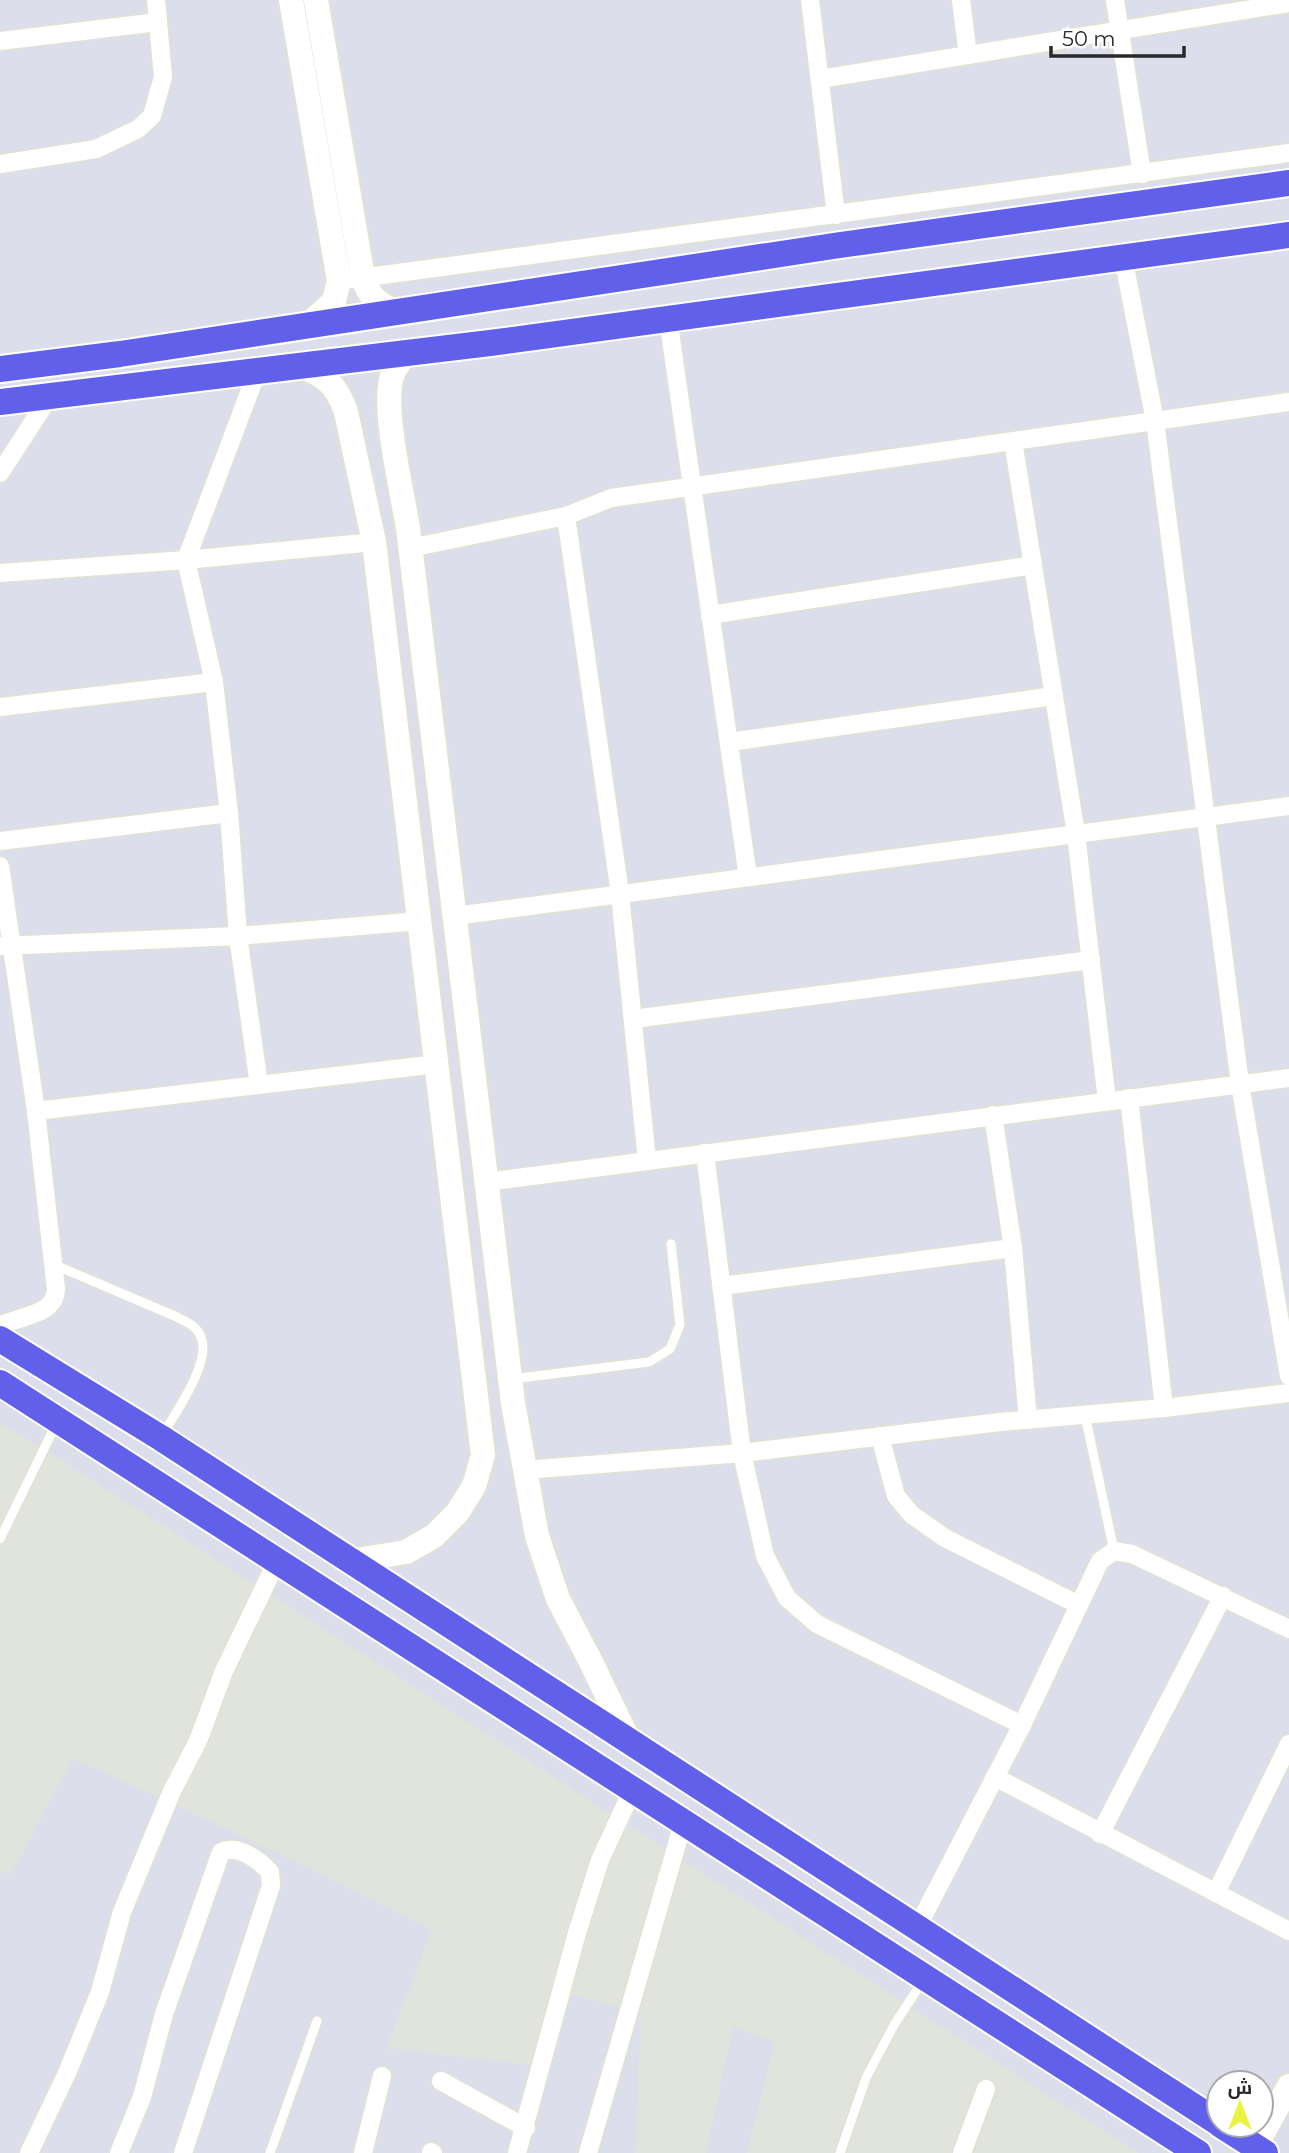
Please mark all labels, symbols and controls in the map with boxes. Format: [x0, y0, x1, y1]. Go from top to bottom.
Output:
scale bar [1051, 14, 1184, 58]
text: 50 m [1062, 26, 1116, 51]
north arrow [1205, 2069, 1275, 2139]
text: ش [1228, 2076, 1252, 2099]

